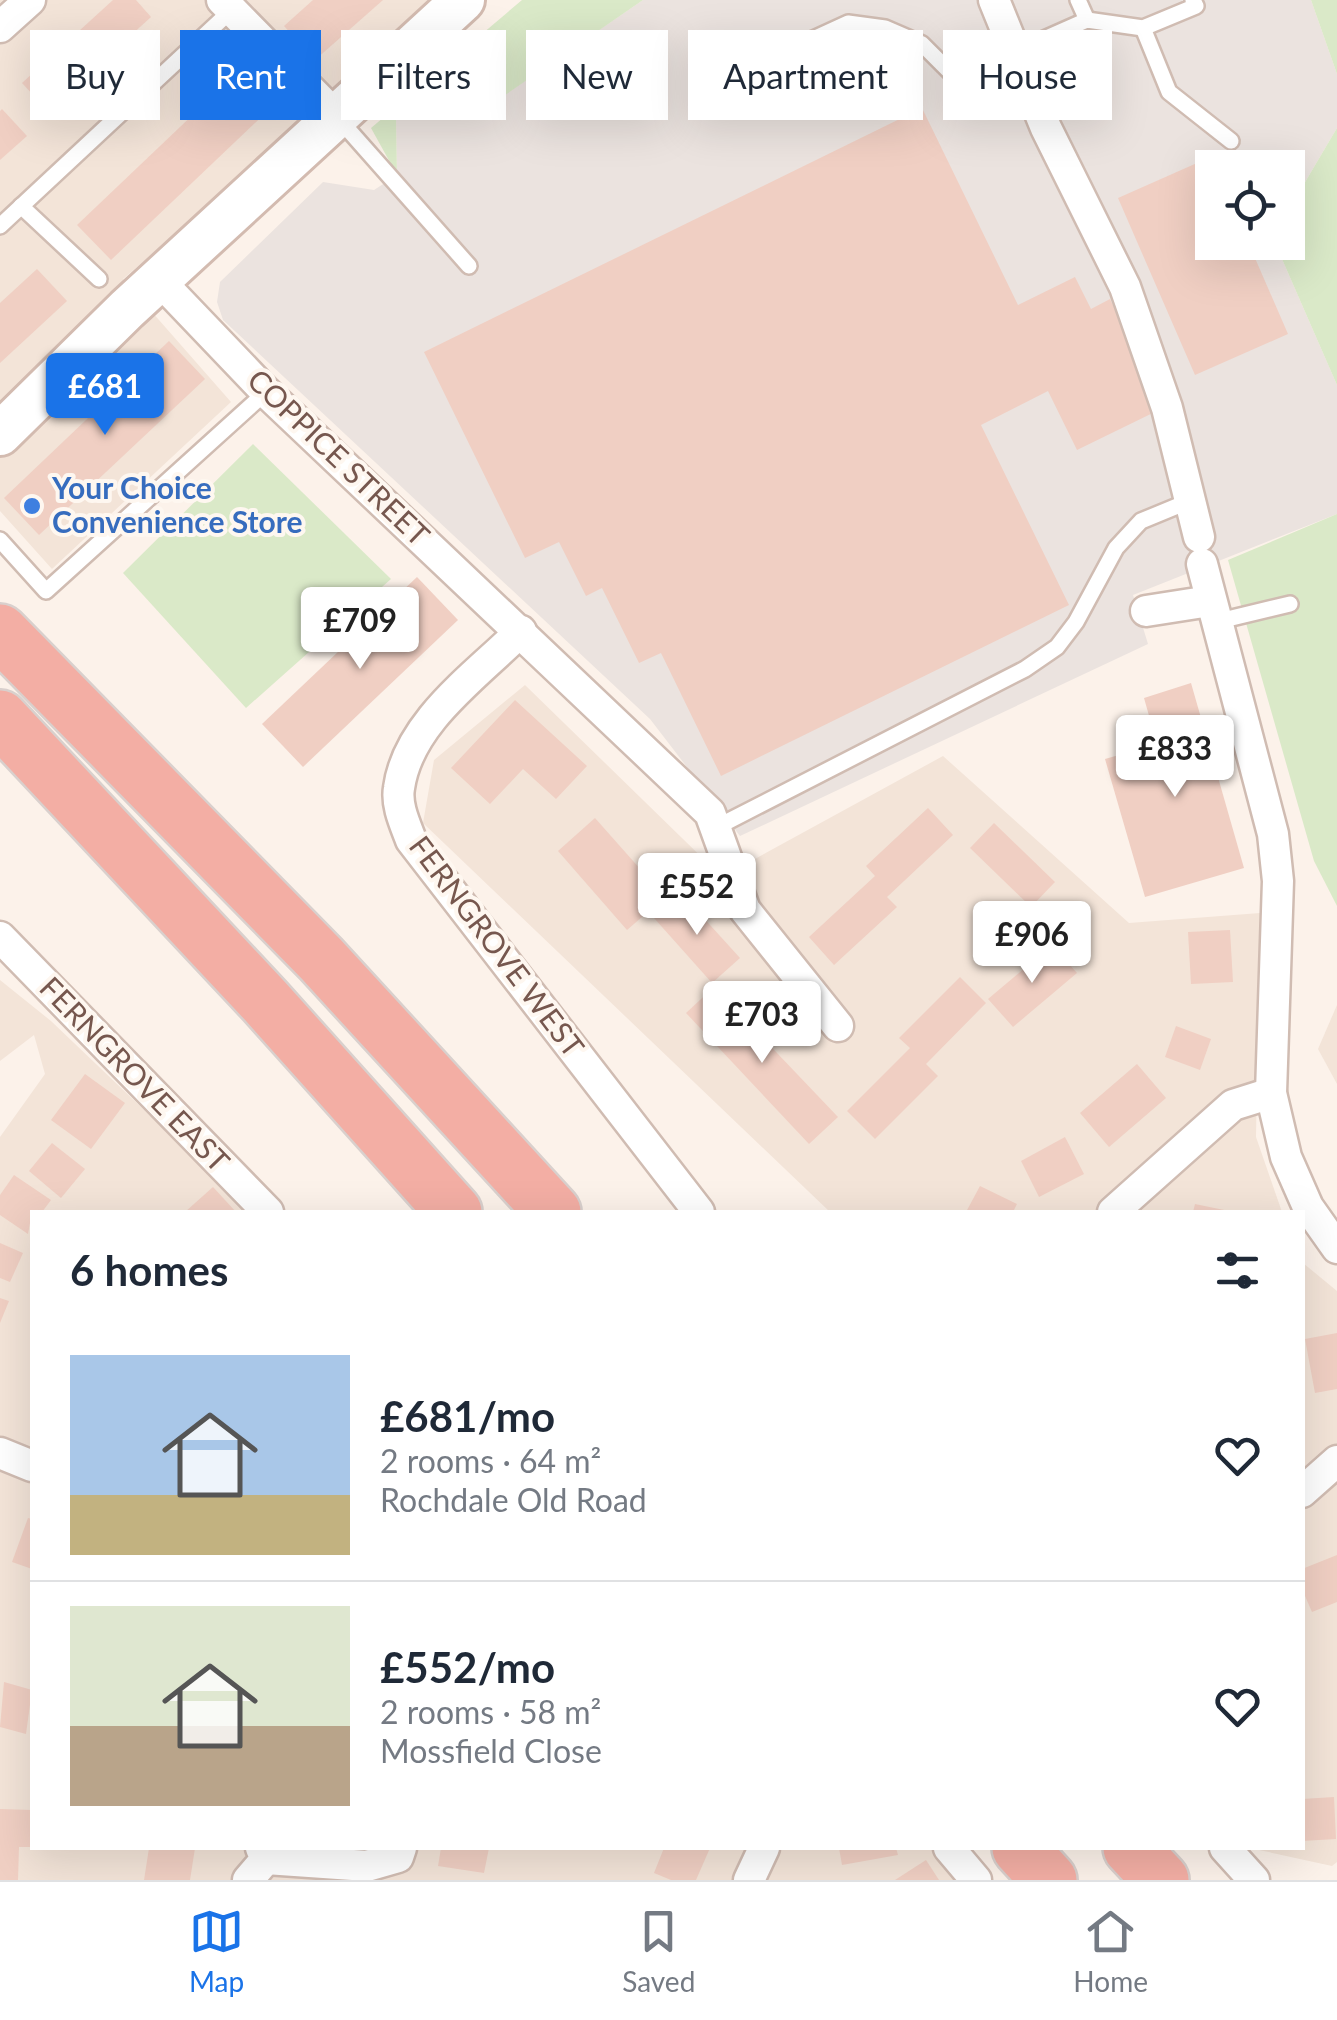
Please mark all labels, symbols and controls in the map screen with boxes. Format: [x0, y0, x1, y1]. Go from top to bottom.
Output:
chip: Buy [30, 30, 160, 120]
chip: Rent [180, 30, 321, 120]
chip: Filters [341, 30, 506, 120]
chip: New [526, 30, 668, 120]
chip: Apartment [688, 30, 923, 120]
chip: House [943, 30, 1112, 120]
map controls [1195, 150, 1305, 260]
button: locate [1195, 150, 1305, 260]
pin: £681 [46, 353, 164, 438]
street label: COPPICE STREET [241, 361, 438, 552]
text: £681 [68, 366, 142, 405]
place label: Your Choice Convenience Store [51, 469, 303, 539]
marker: Your Choice Convenience Store [21, 495, 43, 517]
pin: £709 [301, 587, 419, 672]
text: £709 [323, 600, 397, 639]
pin: £833 [1116, 715, 1234, 800]
text: £833 [1138, 728, 1212, 767]
street label: FERNGROVE WEST [403, 828, 593, 1064]
pin: £552 [638, 853, 756, 938]
text: £552 [660, 866, 734, 905]
pin: £906 [973, 901, 1091, 986]
text: £906 [995, 914, 1069, 953]
street label: FERNGROVE EAST [33, 969, 238, 1179]
pin: £703 [703, 981, 821, 1066]
text: £703 [725, 994, 799, 1033]
icon: filters [1210, 1243, 1265, 1298]
text: 6 homes [70, 1245, 228, 1295]
text: £681/mo [380, 1391, 555, 1441]
icon: home [150, 1395, 270, 1515]
icon: heart [1210, 1428, 1265, 1483]
text: 2 rooms · 64 m² [380, 1441, 601, 1480]
text: Rochdale Old Road [380, 1480, 647, 1519]
text: £552/mo [380, 1642, 555, 1692]
icon: home [150, 1646, 270, 1766]
icon: heart [1210, 1679, 1265, 1734]
text: 2 rooms · 58 m² [380, 1692, 601, 1731]
text: Mossfield Close [380, 1731, 602, 1770]
tab: Map [189, 1904, 244, 1998]
tab: Saved [622, 1904, 695, 1998]
tab: Home [1073, 1904, 1148, 1998]

